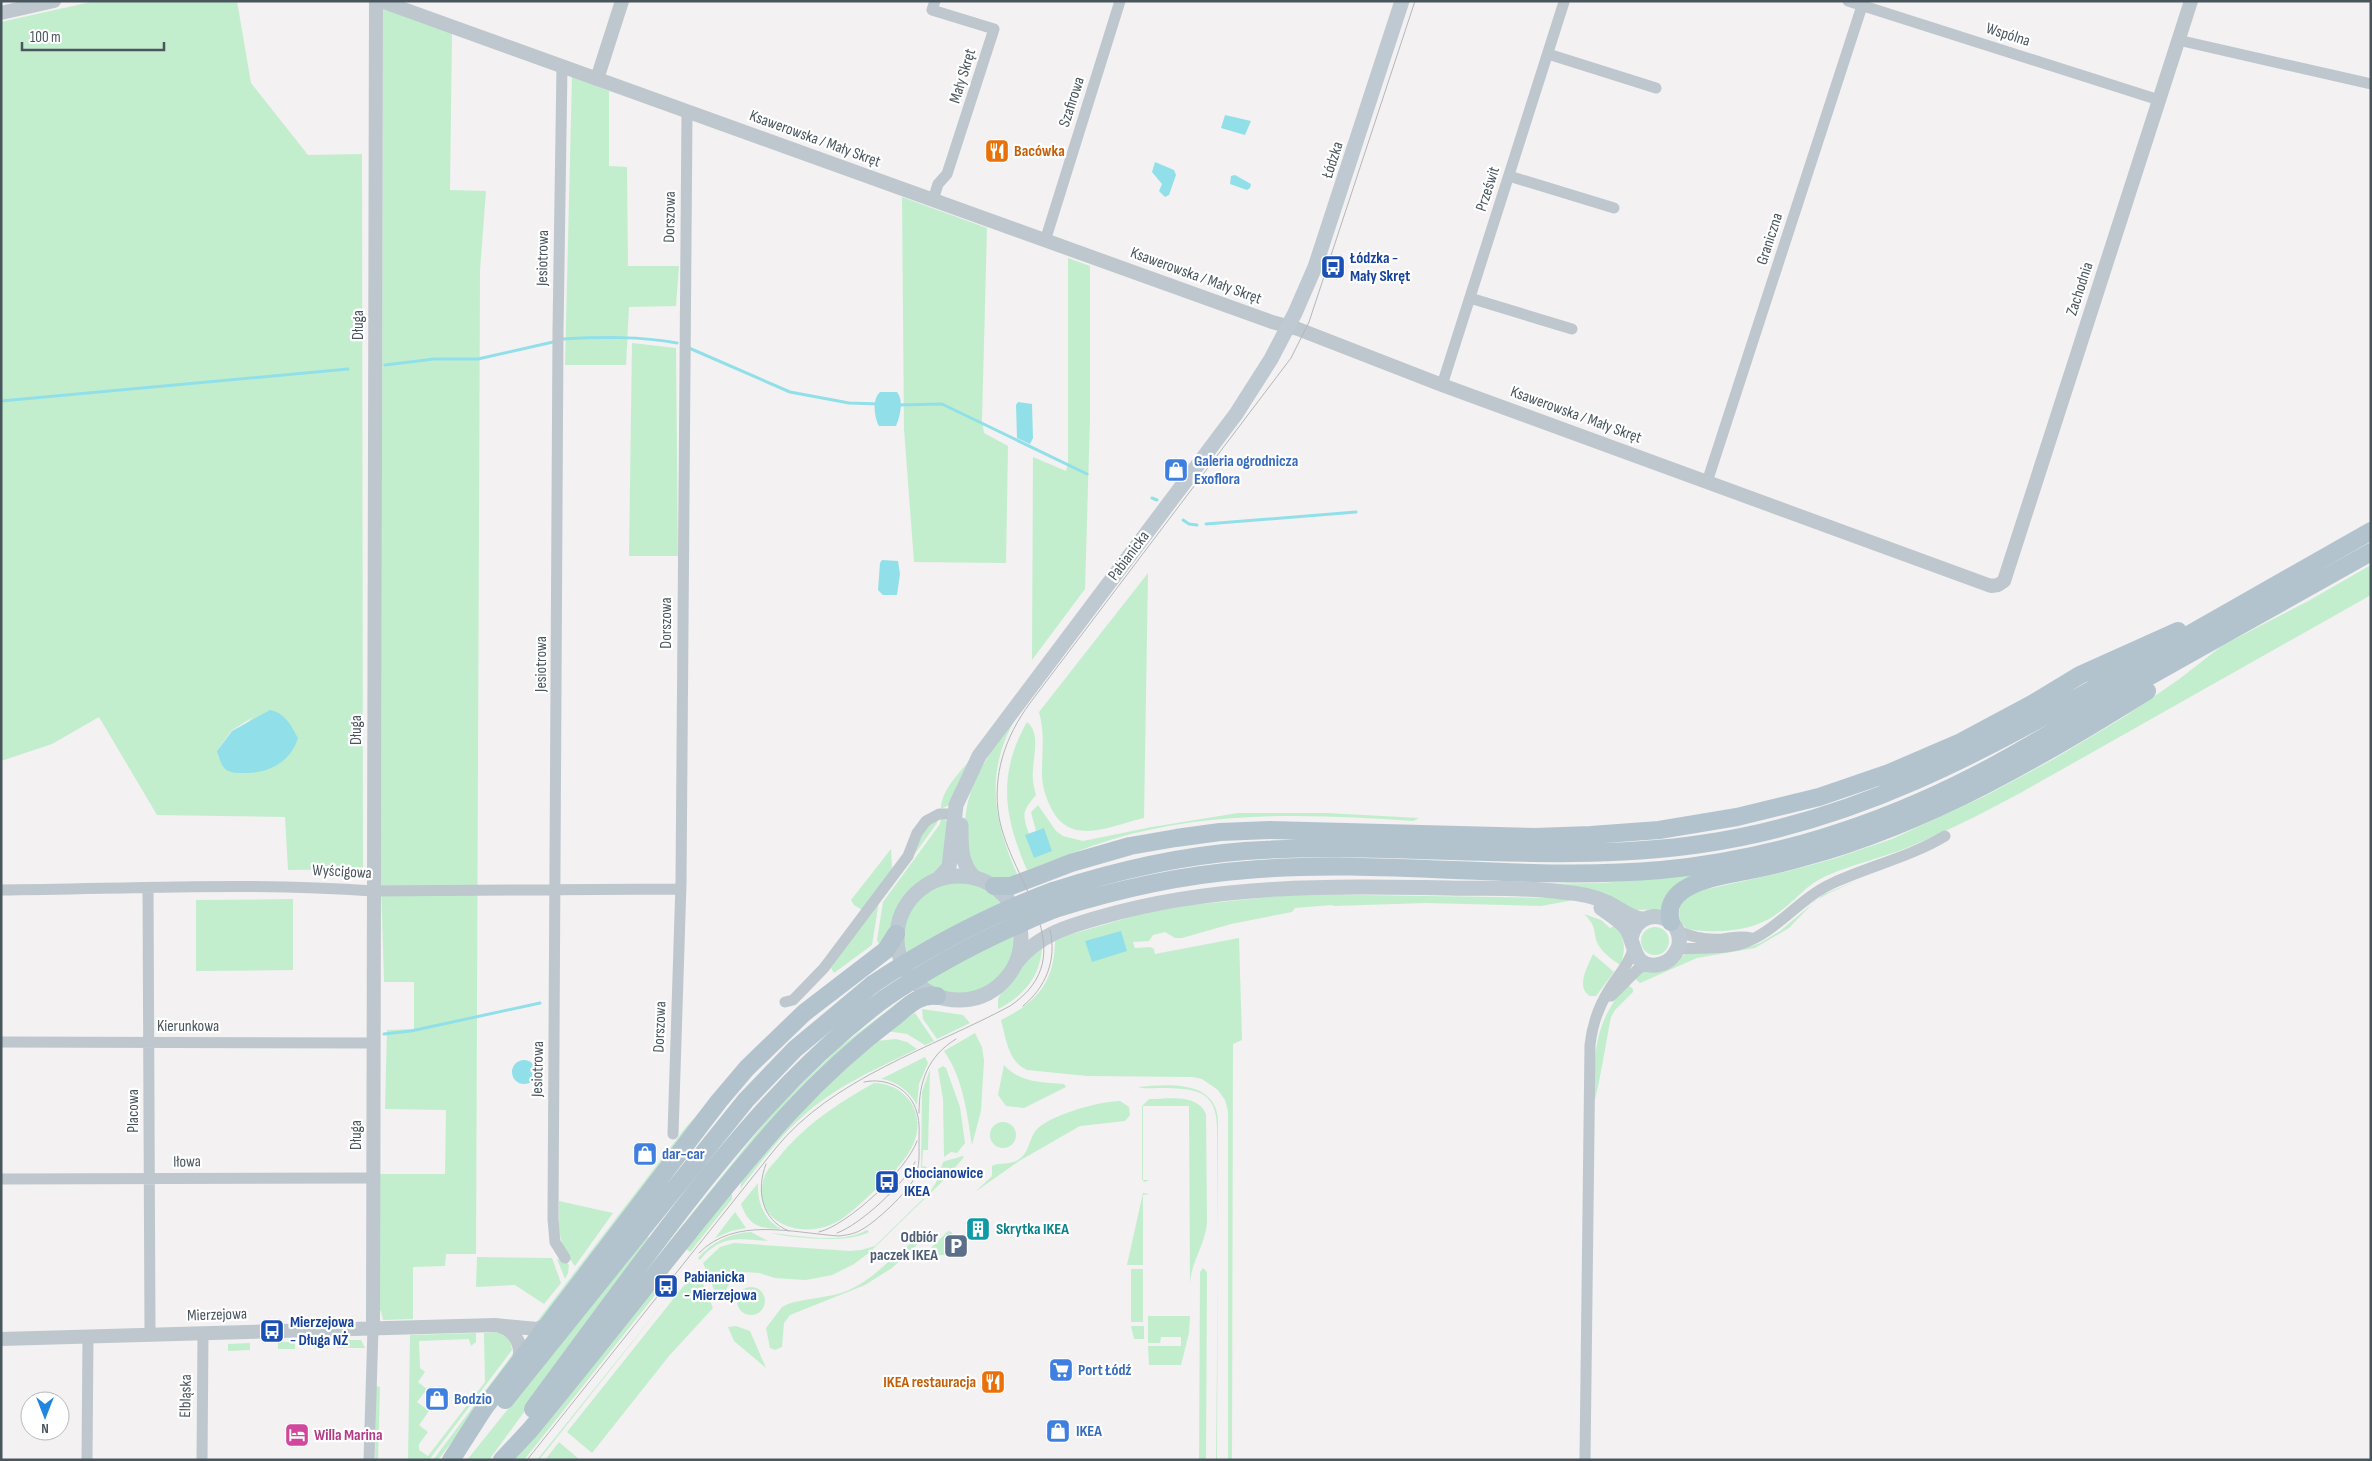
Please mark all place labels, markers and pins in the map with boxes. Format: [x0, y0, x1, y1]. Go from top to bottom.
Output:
restaurant icon: Bacówka [984, 138, 1010, 164]
place label: Bacówka [1014, 142, 1065, 161]
place label: Łódzka - Mały Skręt [1349, 249, 1410, 286]
bus stop icon: Łódzka - Mały Skręt [1320, 254, 1346, 280]
place label: Galeria ogrodnicza Exoflora [1194, 452, 1298, 489]
shop icon: Galeria ogrodnicza Exoflora [1163, 457, 1189, 483]
shop icon: dar-car [632, 1141, 658, 1167]
place label: dar-car [662, 1145, 705, 1164]
place label: Chocianowice IKEA [904, 1164, 983, 1201]
bus stop icon: Chocianowice IKEA [874, 1169, 900, 1195]
building icon: Skrytka IKEA [965, 1216, 991, 1242]
place label: Skrytka IKEA [996, 1220, 1069, 1239]
place label: Odbiór paczek IKEA [870, 1228, 938, 1265]
parking icon: Odbiór paczek IKEA [943, 1233, 969, 1259]
place label: Pabianicka - Mierzejowa [684, 1268, 757, 1305]
bus stop icon: Pabianicka - Mierzejowa [653, 1273, 679, 1299]
place label: Mierzejowa - Długa NŻ [290, 1313, 354, 1350]
bus stop icon: Mierzejowa - Długa NŻ [259, 1318, 285, 1344]
supermarket icon: Port Łódź [1048, 1357, 1074, 1383]
place label: Port Łódź [1078, 1361, 1132, 1380]
restaurant icon: IKEA restauracja [980, 1369, 1006, 1395]
place label: IKEA restauracja [883, 1373, 976, 1392]
shop icon: Bodzio [424, 1386, 450, 1412]
place label: Bodzio [454, 1390, 492, 1409]
shop icon: IKEA [1045, 1418, 1071, 1444]
hotel icon: Willa Marina [284, 1422, 310, 1448]
place label: IKEA [1076, 1422, 1102, 1441]
place label: Willa Marina [314, 1426, 382, 1445]

